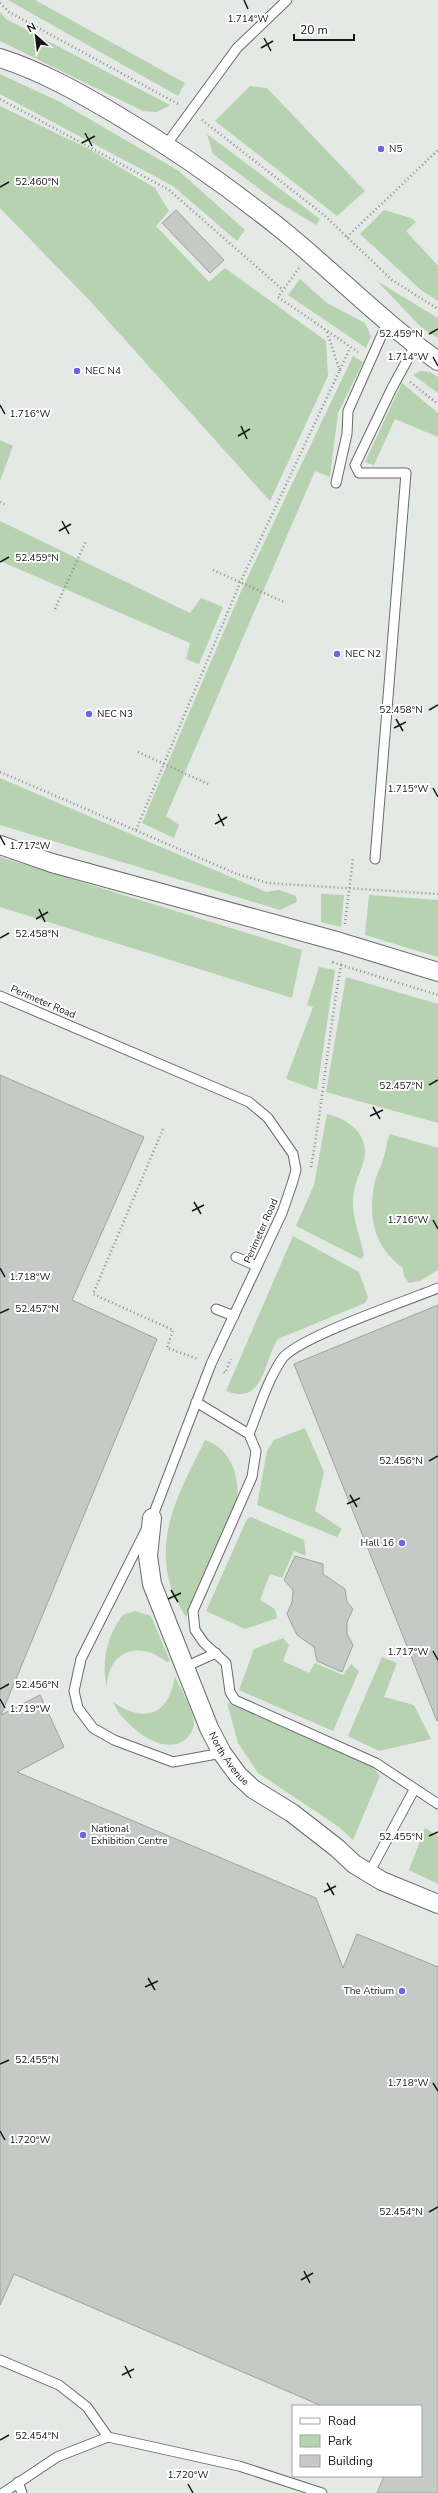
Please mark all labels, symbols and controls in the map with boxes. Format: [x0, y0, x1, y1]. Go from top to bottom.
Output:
text: 1.714°W [227, 12, 269, 26]
north arrow [16, 16, 56, 56]
scale bar [294, 16, 354, 42]
text: N [24, 19, 39, 36]
text: 20 m [300, 22, 328, 38]
place label: N5 [389, 142, 402, 156]
marker: N5 [376, 144, 386, 154]
text: 52.460°N [15, 175, 59, 189]
text: 52.459°N [379, 327, 423, 341]
text: 1.714°W [387, 350, 429, 364]
place label: NEC N4 [85, 364, 121, 378]
marker: NEC N4 [72, 366, 82, 376]
text: 1.716°W [9, 407, 51, 421]
text: 52.459°N [15, 551, 59, 565]
place label: NEC N2 [345, 647, 381, 661]
marker: NEC N2 [332, 649, 342, 659]
text: 52.458°N [379, 703, 423, 717]
place label: NEC N3 [97, 707, 133, 721]
marker: NEC N3 [84, 709, 94, 719]
text: 1.715°W [387, 782, 429, 796]
text: 1.717°W [9, 839, 51, 853]
text: 52.458°N [15, 927, 59, 941]
street label: Perimeter Road [8, 982, 78, 1022]
text: 52.457°N [379, 1079, 423, 1093]
street label: Perimeter Road [240, 1196, 282, 1266]
text: 1.716°W [387, 1213, 429, 1227]
text: 1.718°W [9, 1270, 51, 1284]
text: 52.457°N [15, 1302, 59, 1316]
text: 52.456°N [379, 1454, 423, 1468]
place label: Hall 16 [361, 1536, 394, 1550]
marker: Hall 16 [397, 1538, 407, 1548]
text: 1.717°W [387, 1645, 429, 1659]
text: 52.456°N [15, 1678, 59, 1692]
text: 1.719°W [9, 1702, 51, 1716]
street label: North Avenue [205, 1729, 252, 1789]
place label: National Exhibition Centre [91, 1822, 168, 1848]
marker: National Exhibition Centre [78, 1830, 88, 1840]
text: 52.455°N [379, 1830, 423, 1844]
place label: The Atrium [344, 1984, 394, 1998]
marker: The Atrium [397, 1986, 407, 1996]
text: 52.455°N [15, 2053, 59, 2067]
text: 1.718°W [387, 2076, 429, 2090]
text: 1.720°W [9, 2133, 51, 2147]
text: 52.454°N [379, 2205, 423, 2219]
legend [292, 2405, 422, 2477]
text: Road [328, 2413, 356, 2429]
text: 52.454°N [15, 2429, 59, 2443]
text: Park [328, 2433, 353, 2449]
text: Building [328, 2453, 373, 2469]
text: 1.720°W [167, 2468, 209, 2482]

